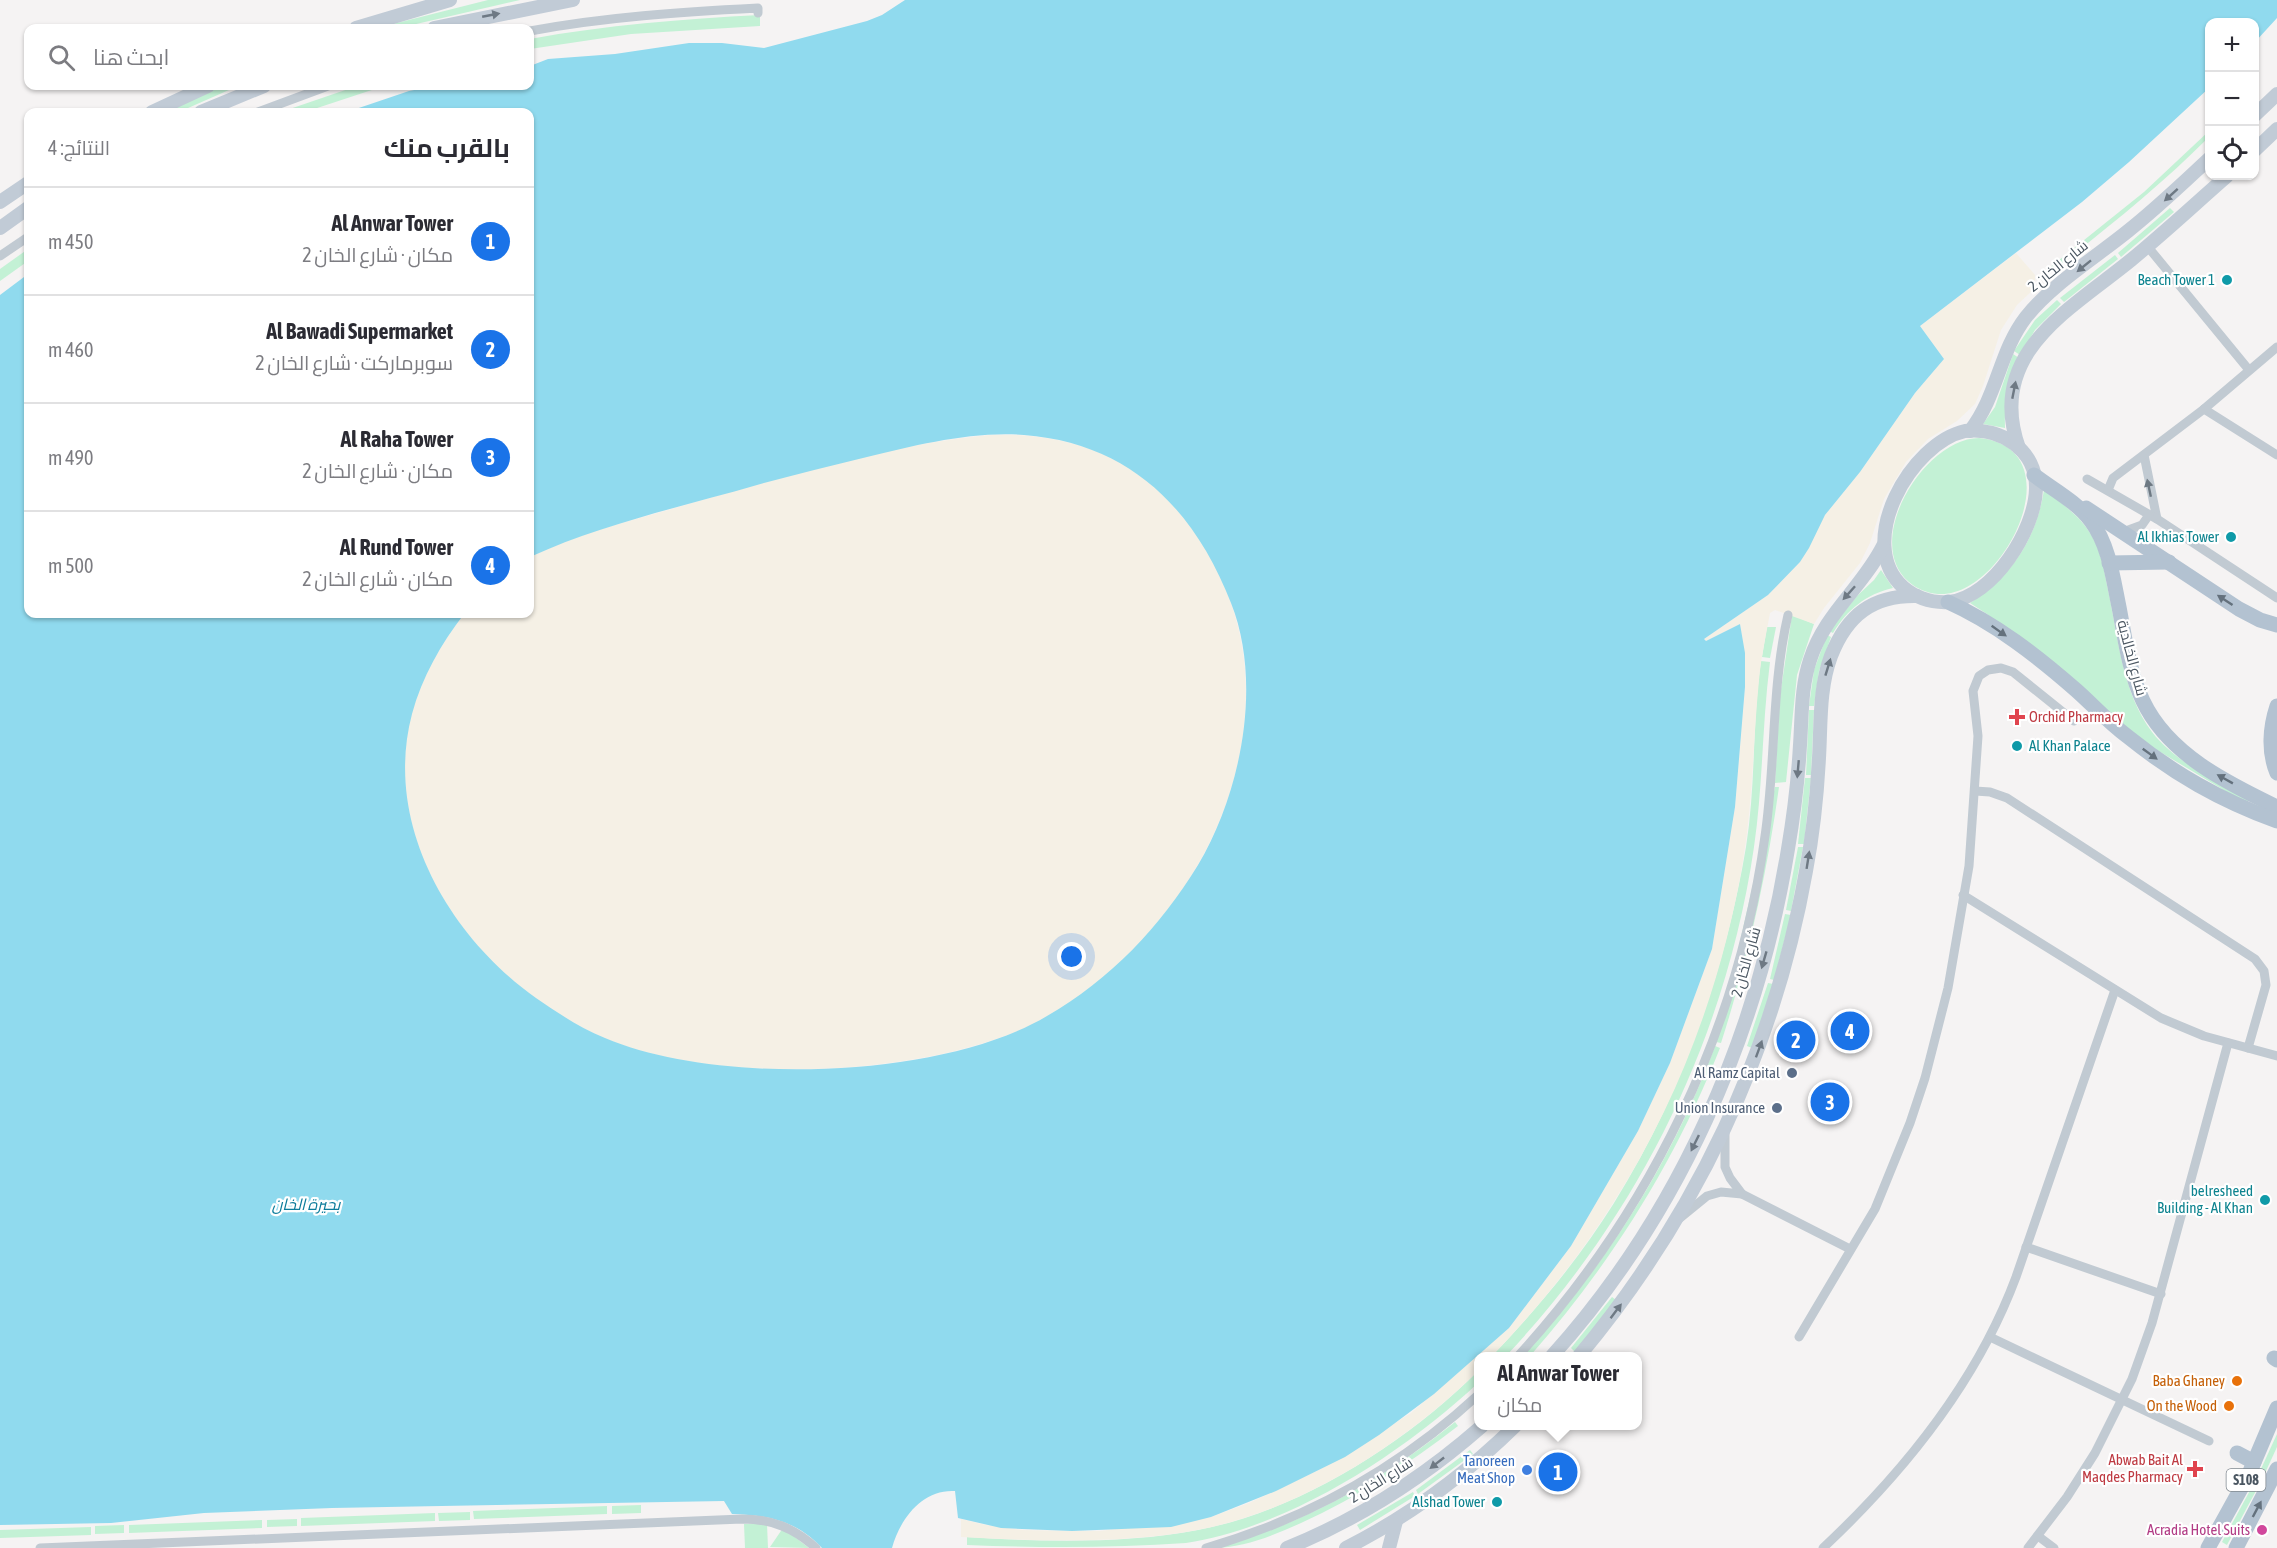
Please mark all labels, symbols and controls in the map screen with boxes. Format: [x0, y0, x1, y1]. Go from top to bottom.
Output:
one-way arrow [482, 10, 501, 19]
map controls [2205, 18, 2259, 180]
button: + [2205, 18, 2259, 72]
search box [24, 24, 534, 90]
icon: search [45, 41, 78, 74]
text: ابحث هنا [93, 44, 170, 70]
button: − [2205, 72, 2259, 126]
button: locate [2205, 126, 2259, 180]
text: بالقرب منك [384, 133, 510, 163]
text: النتائج: 4 [48, 136, 110, 159]
one-way arrow [2164, 187, 2178, 201]
text: Al Anwar Tower [331, 210, 453, 236]
text: 450 m [48, 230, 93, 253]
text: 1 [486, 230, 495, 253]
street label: شارع الخان 2 [2024, 236, 2093, 297]
text: مكان · شارع الخان 2 [302, 243, 453, 266]
one-way arrow [2076, 259, 2092, 272]
place label: Beach Tower 1 [2137, 271, 2215, 288]
marker: Beach Tower 1 [2220, 273, 2234, 287]
text: Al Bawadi Supermarket [266, 318, 453, 344]
text: 460 m [48, 338, 93, 361]
text: 2 [486, 338, 495, 361]
text: سوبرماركت · شارع الخان 2 [255, 351, 453, 374]
one-way arrow [2010, 381, 2019, 400]
text: Al Raha Tower [340, 426, 453, 452]
text: 490 m [48, 446, 93, 469]
text: 3 [486, 446, 495, 469]
text: مكان · شارع الخان 2 [302, 459, 453, 482]
one-way arrow [2144, 478, 2153, 497]
place label: Al Ikhias Tower [2138, 528, 2220, 545]
marker: Al Ikhias Tower [2224, 530, 2238, 544]
text: Al Rund Tower [340, 534, 453, 560]
text: 500 m [48, 554, 93, 577]
text: 4 [486, 554, 495, 577]
text: مكان · شارع الخان 2 [302, 567, 453, 590]
one-way arrow [1842, 586, 1856, 601]
one-way arrow [2217, 594, 2233, 606]
street label: شارع الخالدية [2111, 618, 2151, 698]
one-way arrow [1991, 625, 2007, 636]
one-way arrow [1824, 658, 1833, 676]
place label: Orchid Pharmacy [2029, 708, 2123, 725]
marker: Orchid Pharmacy [2010, 710, 2024, 724]
place label: Al Khan Palace [2029, 737, 2111, 754]
marker: Al Khan Palace [2010, 739, 2024, 753]
one-way arrow [2143, 747, 2158, 759]
one-way arrow [1793, 759, 1803, 778]
one-way arrow [2216, 774, 2233, 784]
one-way arrow [1803, 851, 1812, 870]
street label: شارع الخان 2 [1727, 925, 1766, 1000]
your location [1057, 942, 1086, 971]
one-way arrow [1759, 951, 1768, 969]
pin: 4 [1830, 1008, 1870, 1054]
pin: 2 [1776, 1018, 1816, 1062]
one-way arrow [1754, 1040, 1764, 1058]
place label: Al Ramz Capital [1694, 1064, 1780, 1081]
marker: Al Ramz Capital [1785, 1066, 1799, 1080]
pin: 3 [1810, 1080, 1850, 1124]
place label: Union Insurance [1675, 1099, 1765, 1116]
marker: Union Insurance [1770, 1101, 1784, 1115]
one-way arrow [1691, 1134, 1700, 1151]
place label: belresheed Building - Al Khan [2157, 1182, 2253, 1216]
marker: belresheed Building - Al Khan [2258, 1193, 2272, 1207]
water label: بحيرة الخان [272, 1195, 341, 1214]
one-way arrow [1609, 1303, 1622, 1319]
popup [1474, 1352, 1642, 1430]
text: Al Anwar Tower [1497, 1360, 1619, 1386]
place label: Baba Ghaney [2152, 1372, 2225, 1389]
marker: Baba Ghaney [2230, 1374, 2244, 1388]
text: مكان [1497, 1393, 1542, 1416]
place label: On the Wood [2147, 1397, 2217, 1414]
marker: On the Wood [2222, 1399, 2236, 1413]
pin: 1 [1538, 1450, 1578, 1494]
place label: Abwab Bait Al Maqdes Pharmacy [2082, 1451, 2183, 1485]
place label: Tanoreen Meat Shop [1457, 1452, 1515, 1486]
street label: شارع الخان 2 [1346, 1453, 1417, 1508]
one-way arrow [1430, 1456, 1445, 1468]
marker: Abwab Bait Al Maqdes Pharmacy [2188, 1462, 2202, 1476]
marker: Tanoreen Meat Shop [1520, 1463, 1534, 1477]
road number: S108 [2226, 1469, 2266, 1491]
place label: Alshad Tower [1412, 1493, 1486, 1510]
marker: Alshad Tower [1490, 1495, 1504, 1509]
one-way arrow [2252, 1500, 2262, 1517]
place label: Acradia Hotel Suits [2147, 1521, 2250, 1538]
marker: Acradia Hotel Suits [2255, 1523, 2269, 1537]

